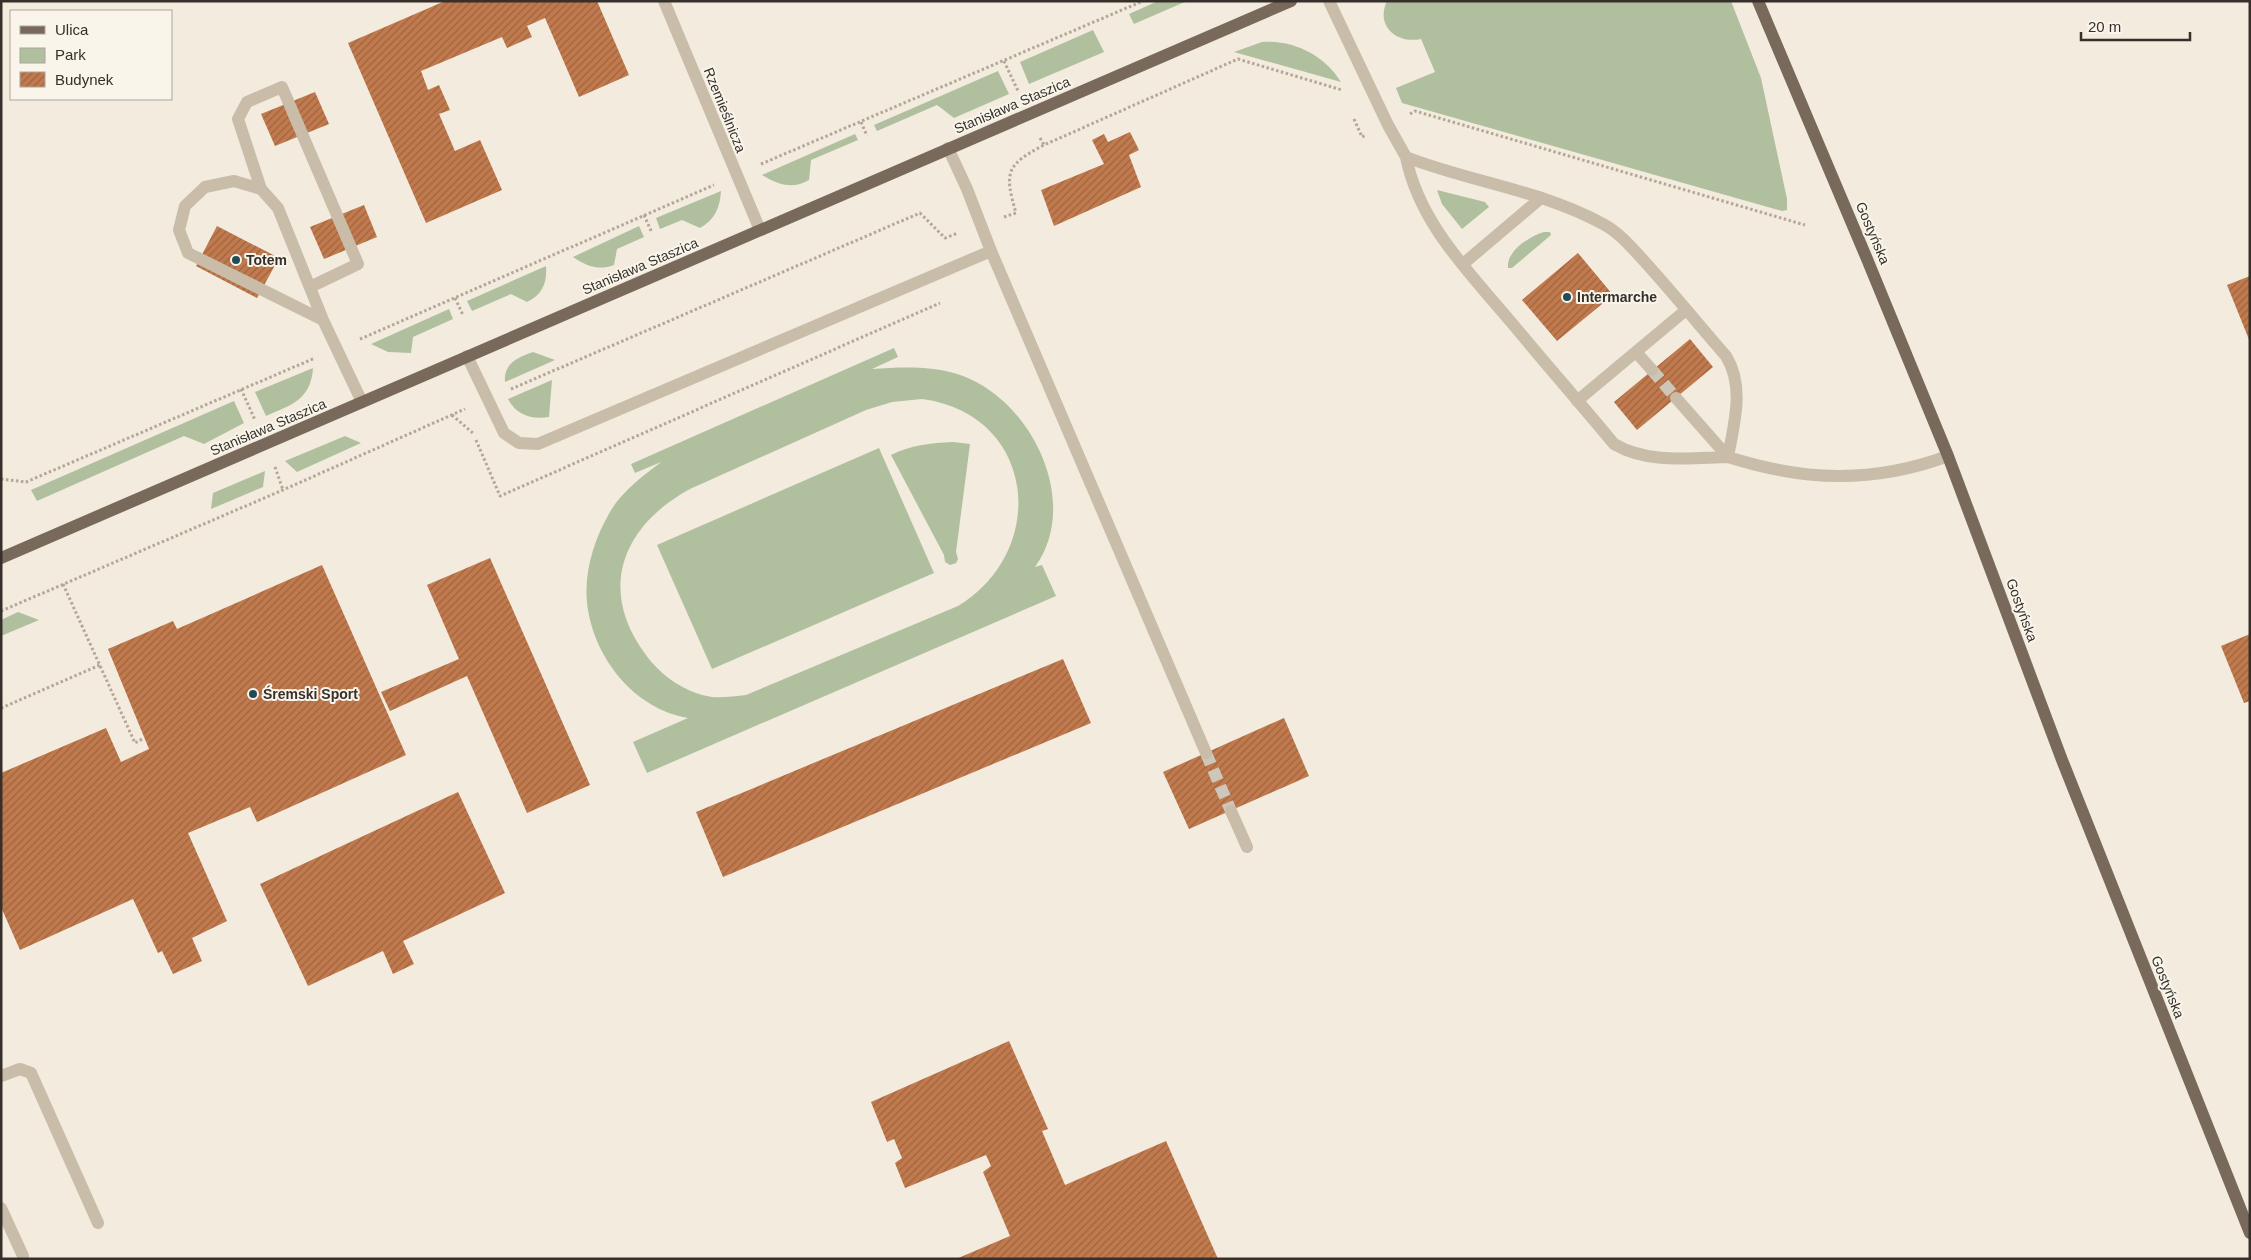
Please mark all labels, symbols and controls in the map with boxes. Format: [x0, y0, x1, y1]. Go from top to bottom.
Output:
legend [10, 10, 172, 100]
scale bar [2081, 10, 2190, 42]
text: 20 m [2088, 18, 2121, 35]
text: Ulica [55, 21, 89, 38]
text: Park [55, 46, 86, 63]
street label: Rzemieślnicza [701, 65, 749, 155]
text: Budynek [55, 71, 114, 88]
street label: Stanisława Staszica [952, 73, 1073, 137]
street label: Gostyńska [1853, 199, 1893, 267]
street label: Stanisława Staszica [580, 234, 701, 298]
place label: Totem [246, 252, 287, 268]
marker: Totem [230, 254, 242, 266]
place label: Intermarche [1577, 289, 1657, 305]
marker: Intermarche [1561, 291, 1573, 303]
street label: Stanisława Staszica [208, 395, 329, 459]
street label: Gostyńska [2003, 576, 2041, 644]
place label: Śremski Sport [263, 685, 358, 702]
marker: Śremski Sport [247, 688, 259, 700]
street label: Gostyńska [2148, 953, 2188, 1021]

